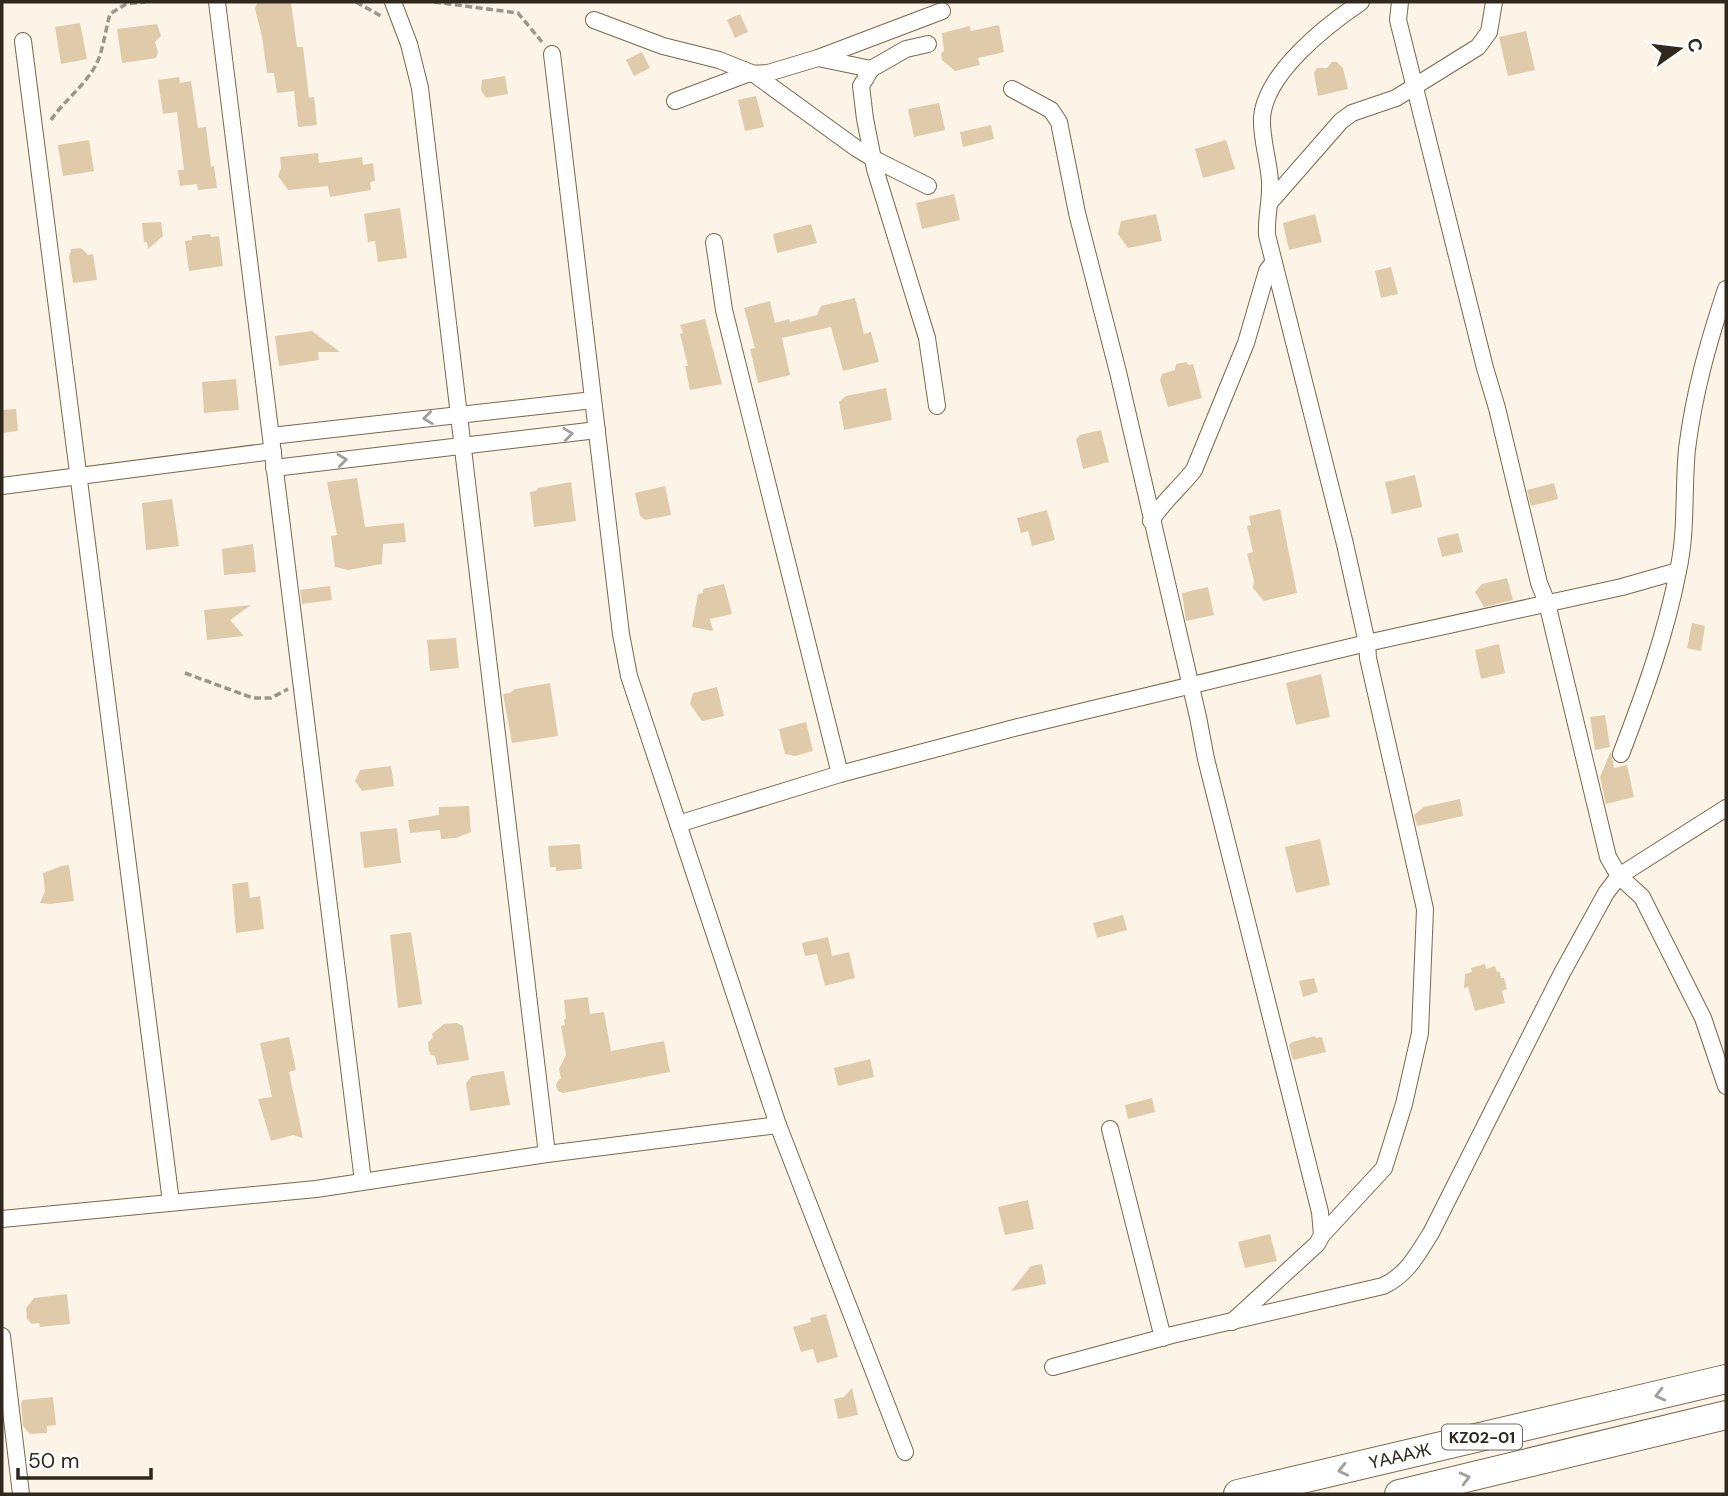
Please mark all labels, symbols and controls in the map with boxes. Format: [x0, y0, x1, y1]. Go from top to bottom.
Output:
north arrow [1644, 14, 1714, 84]
text: С [1681, 35, 1709, 55]
one-way arrow [422, 411, 434, 426]
one-way arrow [562, 426, 574, 441]
one-way arrow [336, 453, 348, 468]
one-way arrow [1654, 1387, 1666, 1401]
road number: KZ02-01 [1442, 1424, 1522, 1450]
scale bar [18, 1436, 150, 1480]
street label: ҮАААЖ [1367, 1437, 1434, 1475]
text: 50 m [28, 1447, 79, 1475]
one-way arrow [1337, 1461, 1349, 1476]
one-way arrow [1459, 1472, 1471, 1486]

